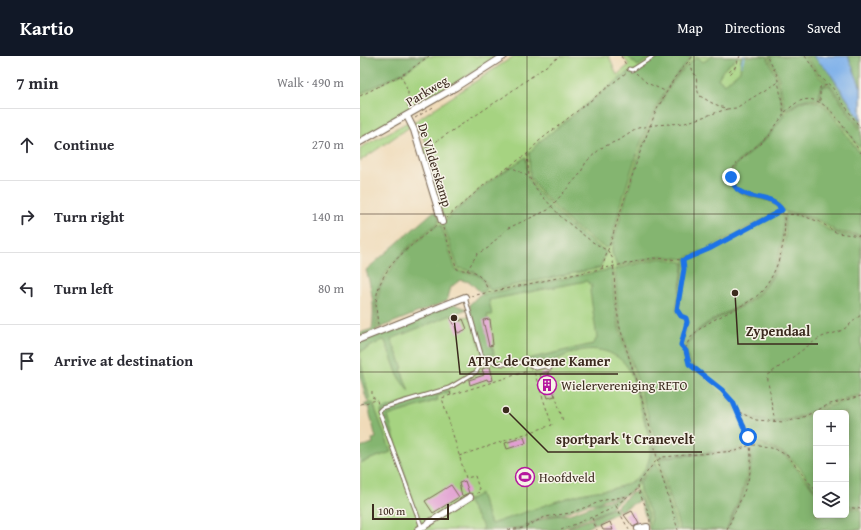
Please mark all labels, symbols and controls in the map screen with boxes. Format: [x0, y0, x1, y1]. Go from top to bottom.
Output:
text: Kartio [20, 14, 74, 42]
text: Map [677, 18, 703, 38]
text: Directions [725, 18, 785, 38]
text: Saved [807, 18, 841, 38]
text: 7 min [16, 70, 58, 95]
street label: Parkweg [402, 71, 452, 111]
text: Walk · 490 m [277, 73, 344, 92]
street label: De Vilderskamp [413, 121, 457, 209]
icon: ahead [16, 134, 38, 156]
text: Continue [54, 134, 115, 155]
text: 270 m [312, 135, 344, 154]
route end [722, 168, 740, 186]
icon: right [16, 206, 38, 228]
text: Turn right [54, 206, 125, 227]
text: 140 m [312, 207, 344, 226]
icon: left [16, 278, 38, 300]
text: Turn left [54, 278, 113, 299]
text: 80 m [318, 279, 344, 298]
callout: Zypendaal [738, 318, 818, 344]
text: Zypendaal [746, 321, 811, 341]
callout: ATPC de Groene Kamer [460, 348, 618, 374]
icon: arrive [16, 350, 38, 372]
text: Arrive at destination [54, 350, 193, 371]
text: ATPC de Groene Kamer [468, 351, 611, 371]
building icon: Wielervereniging RETO [536, 374, 558, 396]
place label: Wielervereniging RETO [561, 376, 687, 395]
map controls [813, 410, 849, 518]
button: + [813, 410, 849, 446]
callout: sportpark 't Cranevelt [548, 426, 702, 452]
route start [739, 428, 757, 446]
text: sportpark 't Cranevelt [556, 429, 695, 449]
button: − [813, 446, 849, 482]
sports icon: Hoofdveld [514, 466, 536, 488]
place label: Hoofdveld [539, 468, 595, 487]
button: layers [813, 482, 849, 518]
scale bar [372, 502, 449, 521]
text: 100 m [378, 503, 405, 519]

